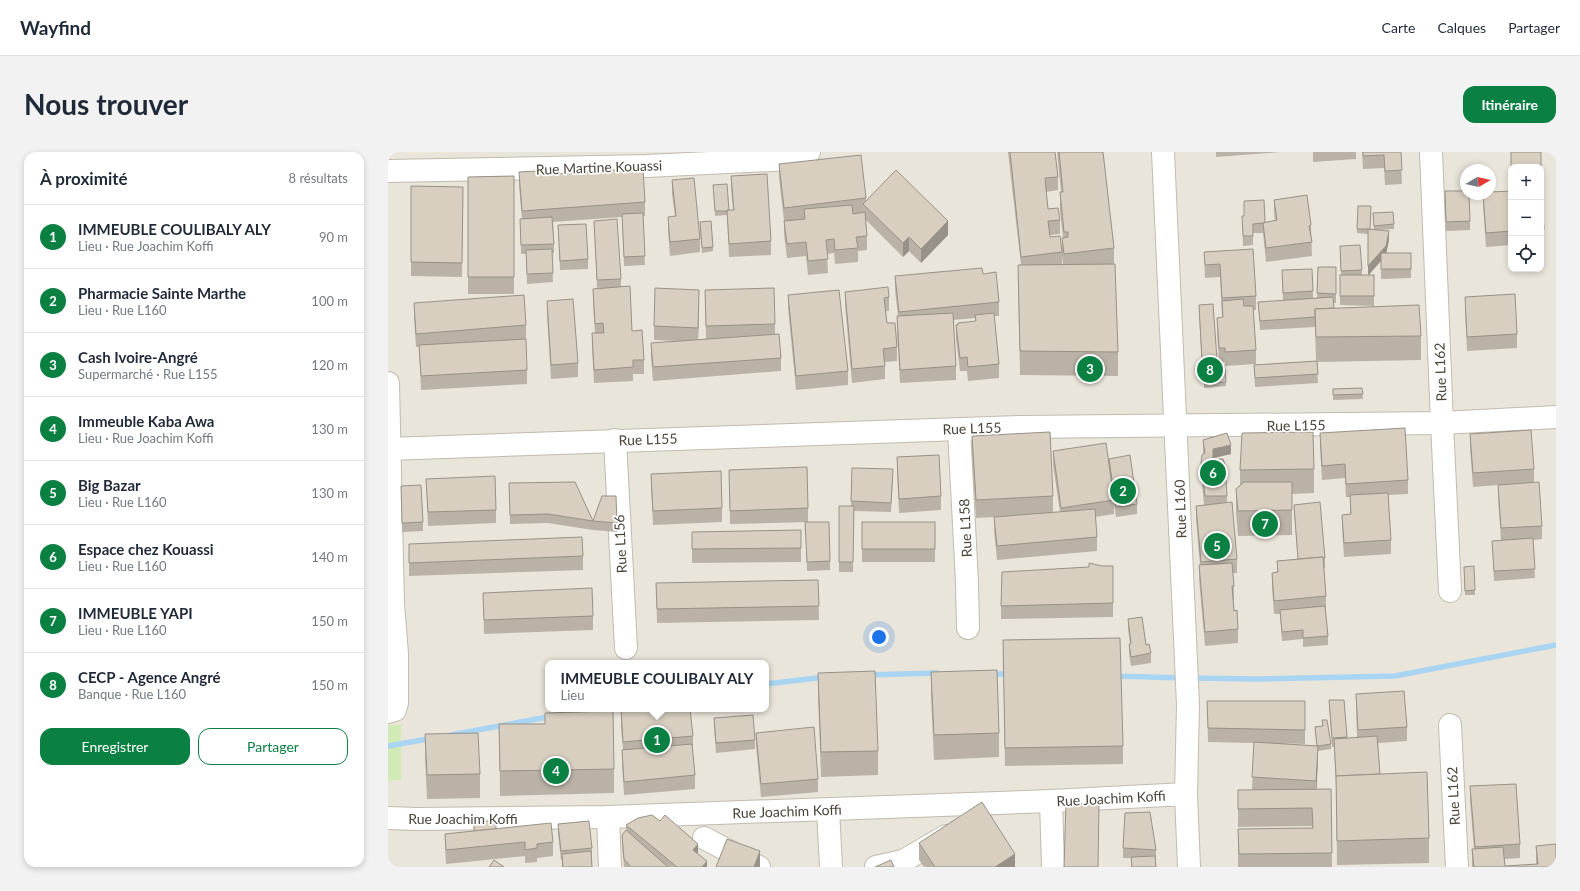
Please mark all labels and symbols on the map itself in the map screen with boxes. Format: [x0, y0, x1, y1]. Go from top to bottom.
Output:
street label: Rue Martine Kouassi [536, 156, 662, 178]
north arrow [1460, 164, 1496, 200]
street label: Rue L162 [1430, 342, 1450, 402]
pin: 3 [1077, 354, 1103, 384]
pin: 8 [1197, 355, 1223, 385]
street label: Rue L155 [1266, 416, 1326, 434]
street label: Rue L155 [942, 418, 1002, 438]
street label: Rue L155 [618, 429, 678, 449]
pin: 6 [1200, 458, 1226, 488]
pin: 2 [1110, 476, 1136, 506]
street label: Rue L160 [1170, 479, 1190, 539]
street label: Rue L158 [955, 498, 975, 558]
pin: 7 [1252, 509, 1278, 539]
street label: Rue L156 [610, 514, 630, 574]
pin: 5 [1204, 531, 1230, 561]
your location [869, 627, 889, 647]
pin: 1 [644, 725, 670, 755]
pin: 4 [543, 756, 569, 786]
street label: Rue L162 [1443, 766, 1463, 826]
street label: Rue Joachim Koffi [1056, 787, 1166, 809]
street label: Rue Joachim Koffi [732, 801, 842, 821]
street label: Rue Joachim Koffi [408, 810, 518, 827]

